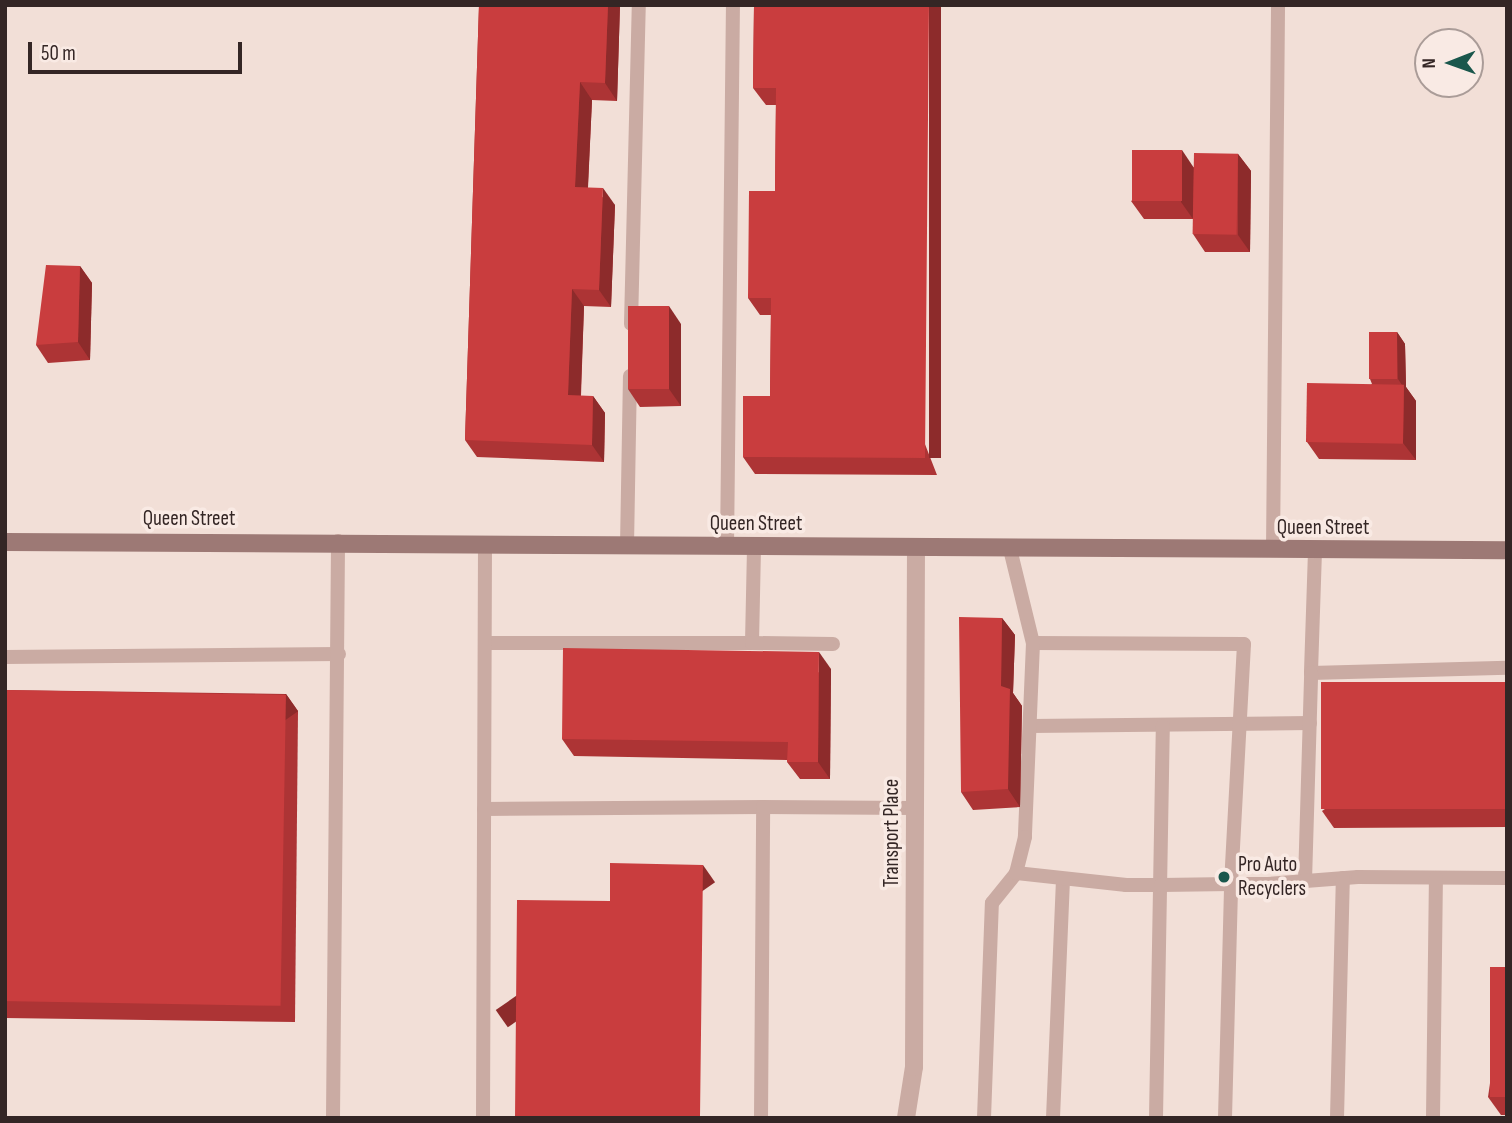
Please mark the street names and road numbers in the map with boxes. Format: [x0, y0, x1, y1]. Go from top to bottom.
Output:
street label: Queen Street [143, 506, 235, 532]
street label: Queen Street [710, 511, 802, 537]
street label: Queen Street [1277, 515, 1369, 541]
street label: Transport Place [879, 779, 905, 887]

